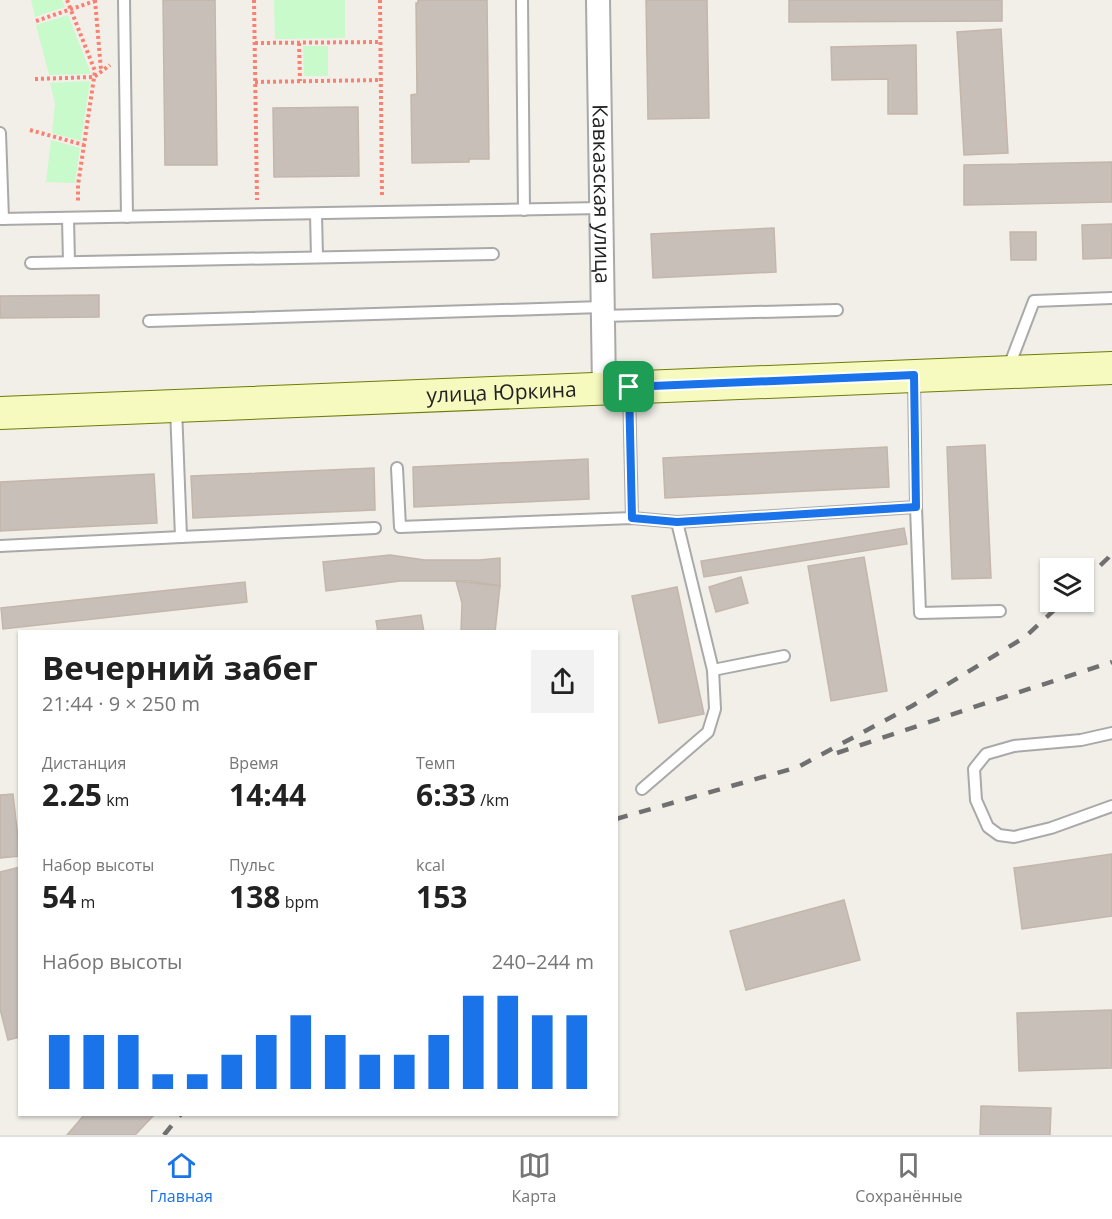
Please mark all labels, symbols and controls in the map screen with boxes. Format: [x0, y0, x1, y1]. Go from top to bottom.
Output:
street label: Кавказская улица [587, 104, 617, 284]
pin [603, 361, 654, 412]
icon: arrive [612, 370, 645, 403]
street label: улица Юркина [426, 375, 577, 409]
map controls [1040, 558, 1094, 612]
button: layers [1040, 558, 1094, 612]
text: Вечерний забег [42, 645, 318, 690]
button: share [531, 650, 594, 713]
text: 21:44 · 9 × 250 m [42, 690, 200, 717]
text: Дистанция [42, 752, 126, 774]
text: Время [229, 752, 279, 774]
text: Темп [416, 752, 455, 774]
text: 2.25 [42, 774, 102, 815]
text: 14:44 [229, 774, 306, 815]
text: 6:33 [416, 774, 476, 815]
text: km [102, 789, 129, 811]
text: /km [476, 789, 509, 811]
text: Набор высоты [42, 854, 154, 876]
text: Пульс [229, 854, 275, 876]
text: kcal [416, 854, 445, 876]
text: 54 [42, 876, 76, 917]
text: 138 [229, 876, 280, 917]
text: 153 [416, 876, 467, 917]
text: m [76, 891, 95, 913]
text: bpm [280, 891, 319, 913]
text: Набор высоты [42, 948, 182, 975]
text: 240–244 m [492, 948, 594, 975]
tab: Главная [149, 1149, 213, 1207]
tab: Карта [512, 1149, 556, 1207]
tab: Сохранённые [855, 1149, 963, 1207]

